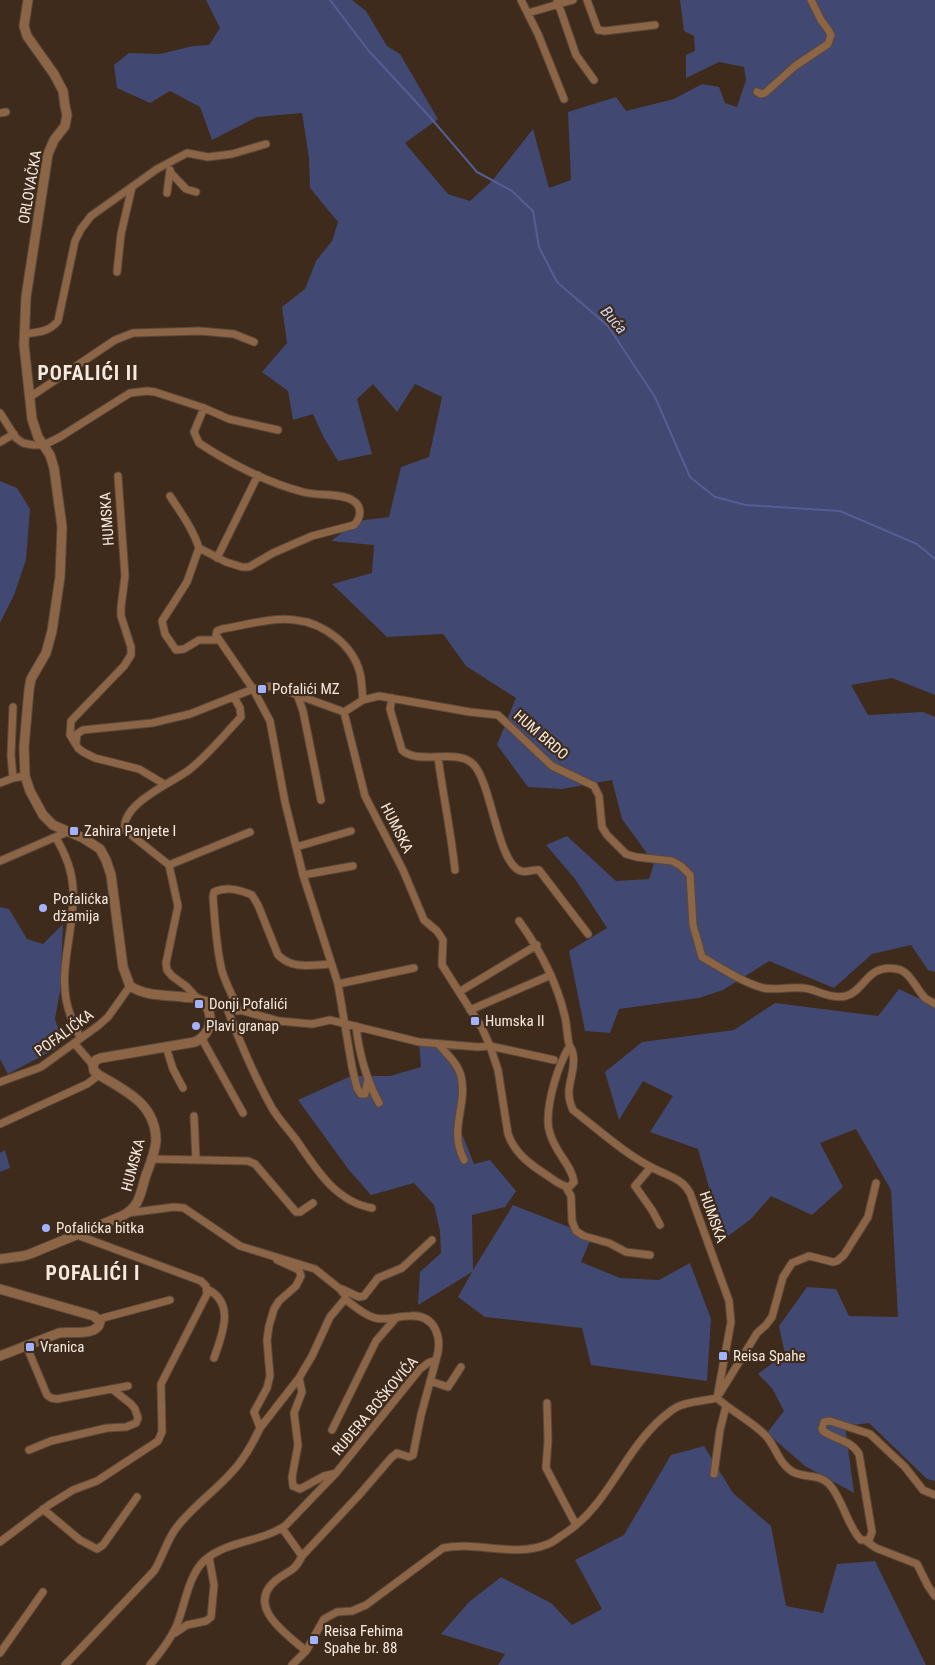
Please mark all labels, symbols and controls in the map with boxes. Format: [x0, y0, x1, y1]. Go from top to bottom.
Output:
street label: ORLOVAČKA [15, 149, 45, 225]
water label: Buća [597, 302, 631, 338]
district label: POFALIĆI II [37, 361, 139, 385]
street label: HUMSKA [96, 491, 118, 546]
place label: Pofalići MZ [272, 680, 340, 698]
marker: Pofalići MZ [256, 683, 268, 695]
street label: HUM BRDO [510, 706, 572, 764]
street label: HUMSKA [377, 800, 417, 856]
place label: Zahira Panjete I [84, 822, 176, 840]
marker: Zahira Panjete I [68, 825, 80, 837]
place label: Pofalićka džamija [53, 890, 108, 925]
marker: Pofalićka džamija [37, 902, 49, 914]
place label: Donji Pofalići [209, 995, 288, 1013]
marker: Donji Pofalići [193, 998, 205, 1010]
street label: POFALIĆKA [31, 1005, 97, 1060]
place label: Humska II [485, 1012, 545, 1030]
marker: Humska II [469, 1015, 481, 1027]
place label: Plavi granap [206, 1017, 279, 1035]
marker: Plavi granap [190, 1020, 202, 1032]
street label: HUMSKA [117, 1136, 149, 1193]
street label: HUMSKA [695, 1189, 731, 1246]
place label: Pofalićka bitka [56, 1219, 144, 1237]
marker: Pofalićka bitka [40, 1222, 52, 1234]
district label: POFALIĆI I [46, 1261, 140, 1285]
place label: Vranica [40, 1338, 84, 1356]
marker: Vranica [24, 1341, 36, 1353]
place label: Reisa Spahe [733, 1347, 806, 1365]
marker: Reisa Spahe [717, 1350, 729, 1362]
street label: RUĐERA BOŠKOVIĆA [328, 1353, 422, 1459]
place label: Reisa Fehima Spahe br. 88 [324, 1622, 403, 1657]
marker: Reisa Fehima Spahe br. 88 [308, 1634, 320, 1646]

